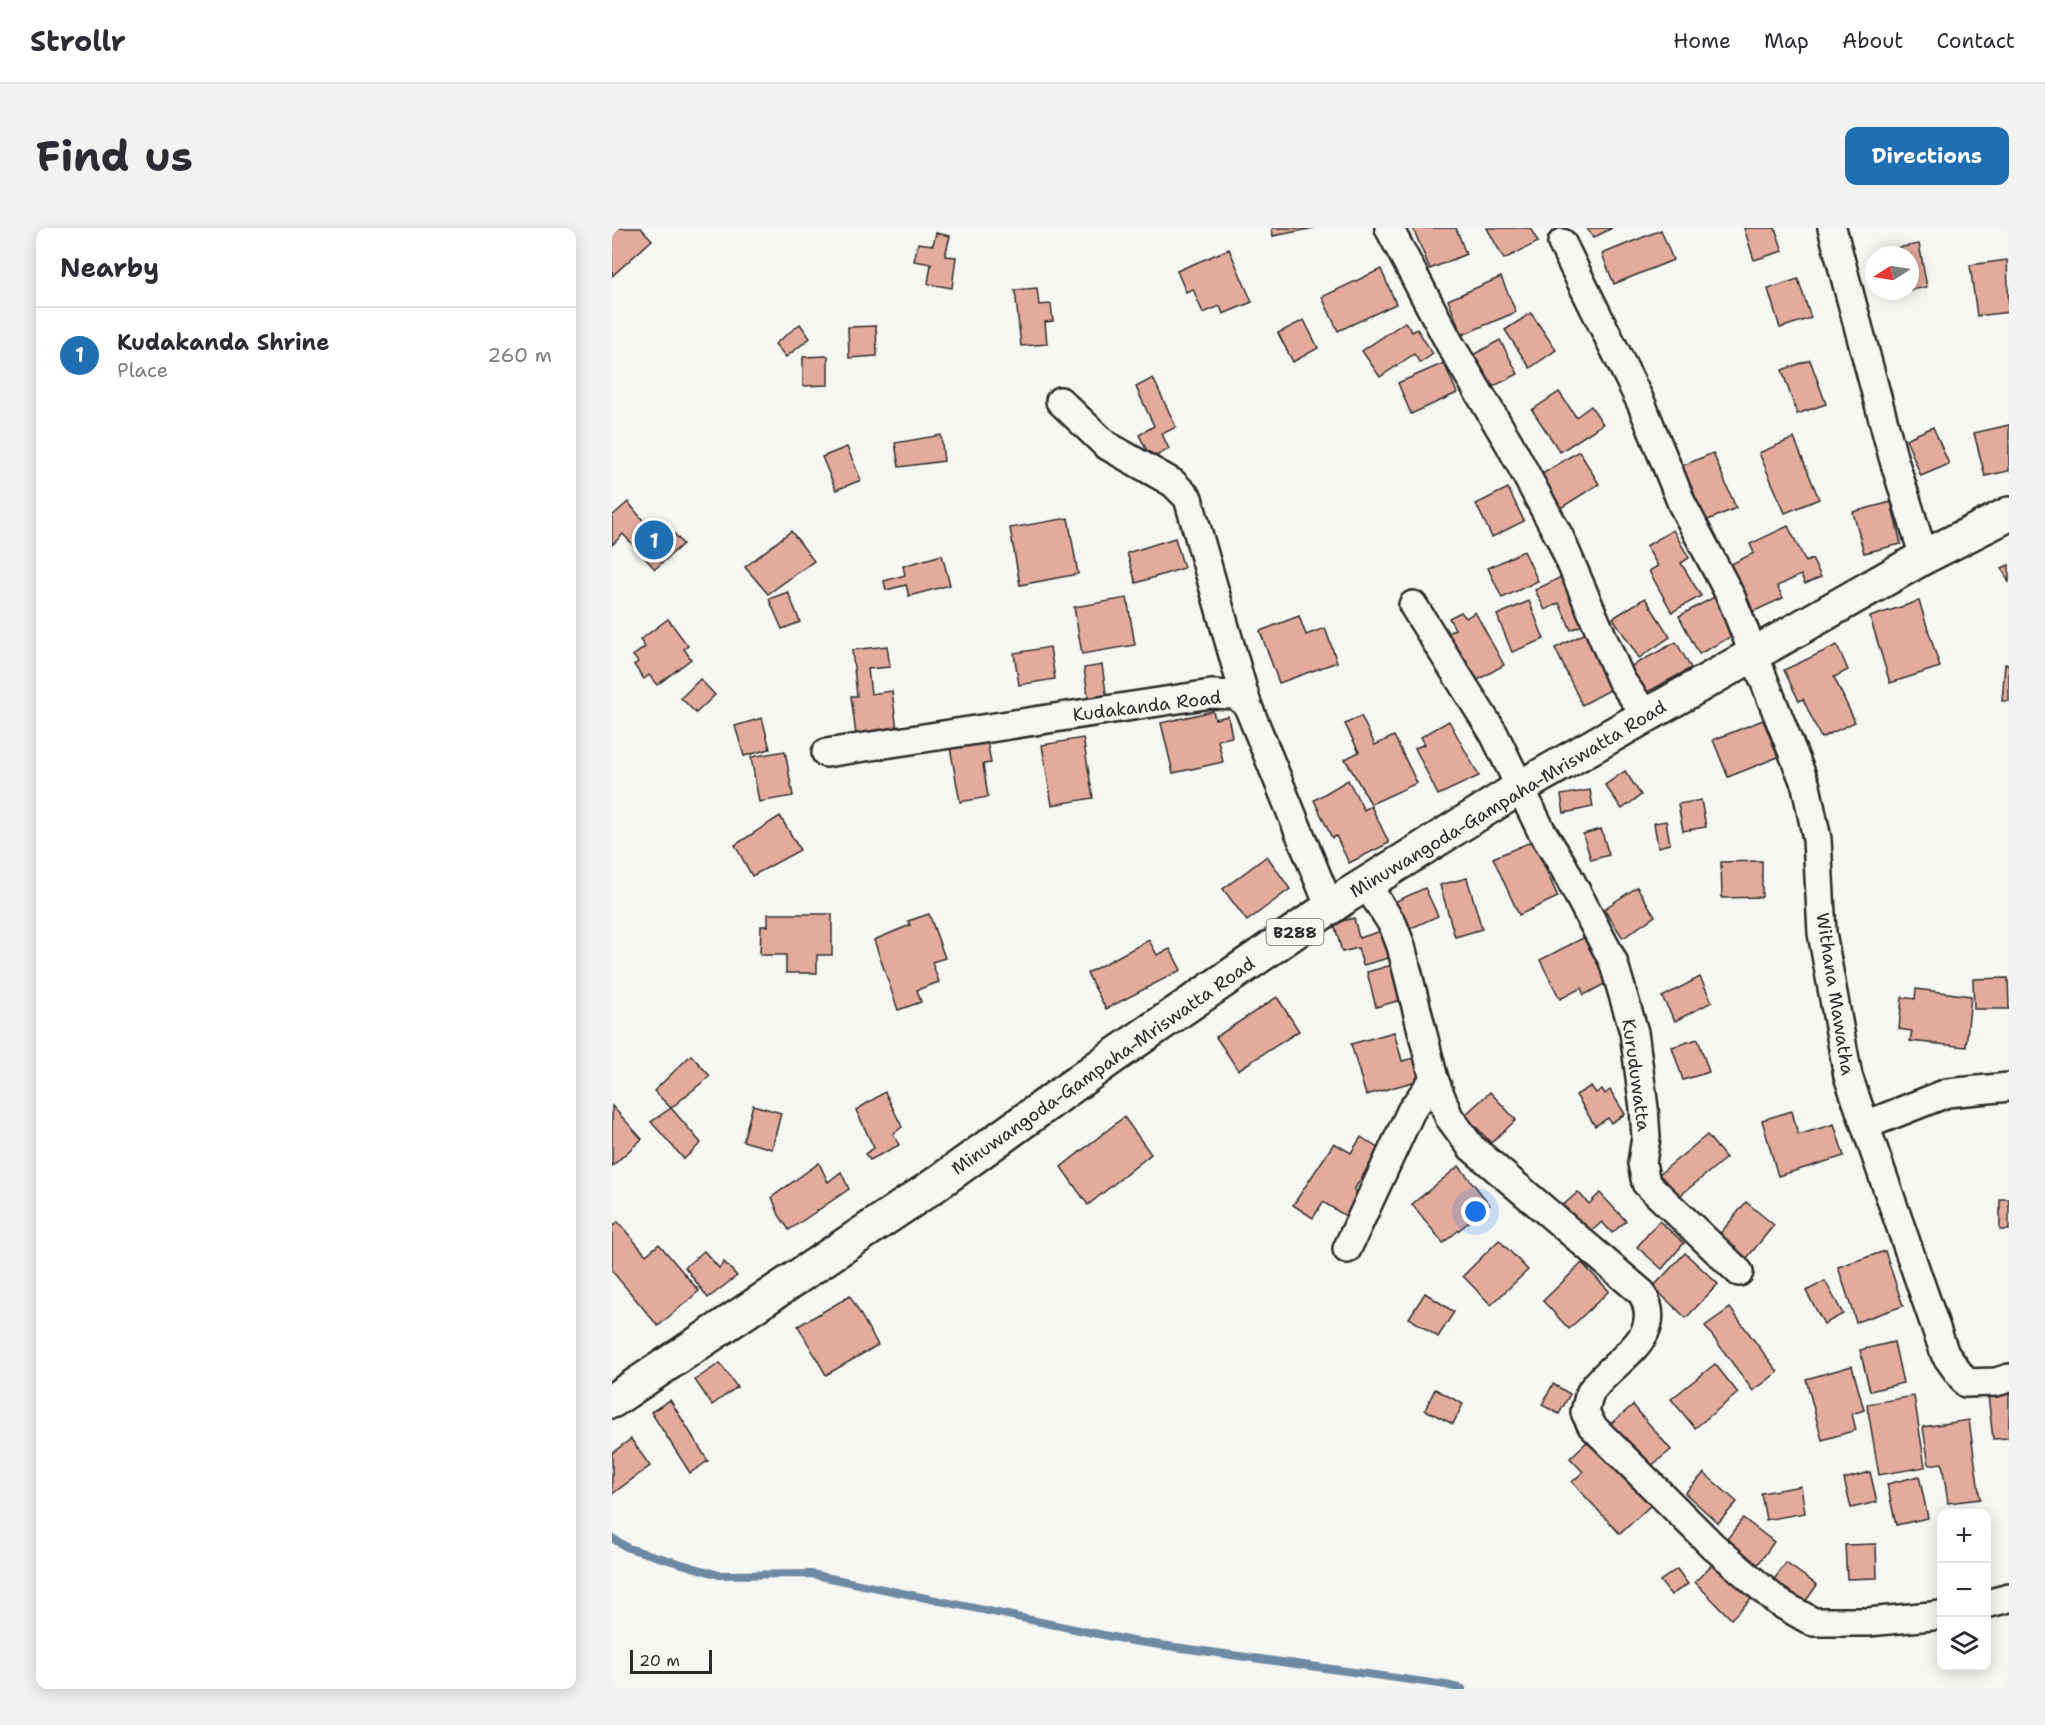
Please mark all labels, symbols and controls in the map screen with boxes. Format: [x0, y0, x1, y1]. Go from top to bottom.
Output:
text: Strollr [30, 22, 126, 60]
text: Home [1673, 27, 1731, 55]
text: Map [1764, 27, 1809, 55]
text: About [1842, 27, 1903, 55]
text: Contact [1936, 27, 2015, 55]
button: Directions [1845, 127, 2009, 185]
text: Find us [36, 128, 193, 184]
north arrow [1865, 246, 1919, 300]
text: Nearby [60, 250, 159, 285]
text: Kudakanda Shrine [117, 328, 329, 357]
text: 1 [75, 342, 84, 368]
text: 260 m [487, 342, 552, 368]
text: Place [117, 357, 168, 383]
pin: 1 [634, 518, 674, 562]
street label: Kudakanda Road [1071, 685, 1223, 727]
street label: Minuwangoda-Gampaha-Mriswatta Road [1345, 695, 1671, 903]
street label: Withana Mawatha [1810, 911, 1860, 1077]
road number: B288 [1266, 919, 1324, 945]
street label: Minuwangoda-Gampaha-Mriswatta Road [947, 951, 1259, 1181]
street label: Kuruduwatta [1616, 1017, 1656, 1133]
your location [1461, 1197, 1490, 1226]
map controls [1937, 1509, 1991, 1671]
button: + [1937, 1509, 1991, 1563]
button: − [1937, 1563, 1991, 1617]
button: layers [1937, 1617, 1991, 1671]
scale bar [630, 1647, 712, 1674]
text: 20 m [639, 1650, 680, 1671]

